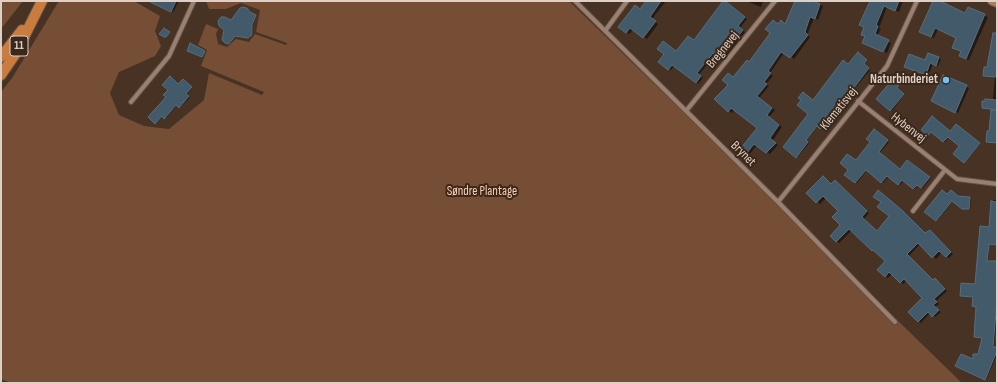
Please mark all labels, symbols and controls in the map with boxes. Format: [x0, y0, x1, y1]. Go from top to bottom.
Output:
street label: Bregnevej [703, 28, 743, 72]
road number: 11 [10, 36, 28, 56]
place label: Naturbinderiet [870, 72, 938, 88]
marker: Naturbinderiet [941, 75, 951, 85]
street label: Klematisvej [817, 85, 861, 133]
street label: Hybenvej [887, 109, 929, 147]
street label: Brynet [727, 138, 759, 170]
park label: Søndre Plantage [447, 184, 517, 200]

